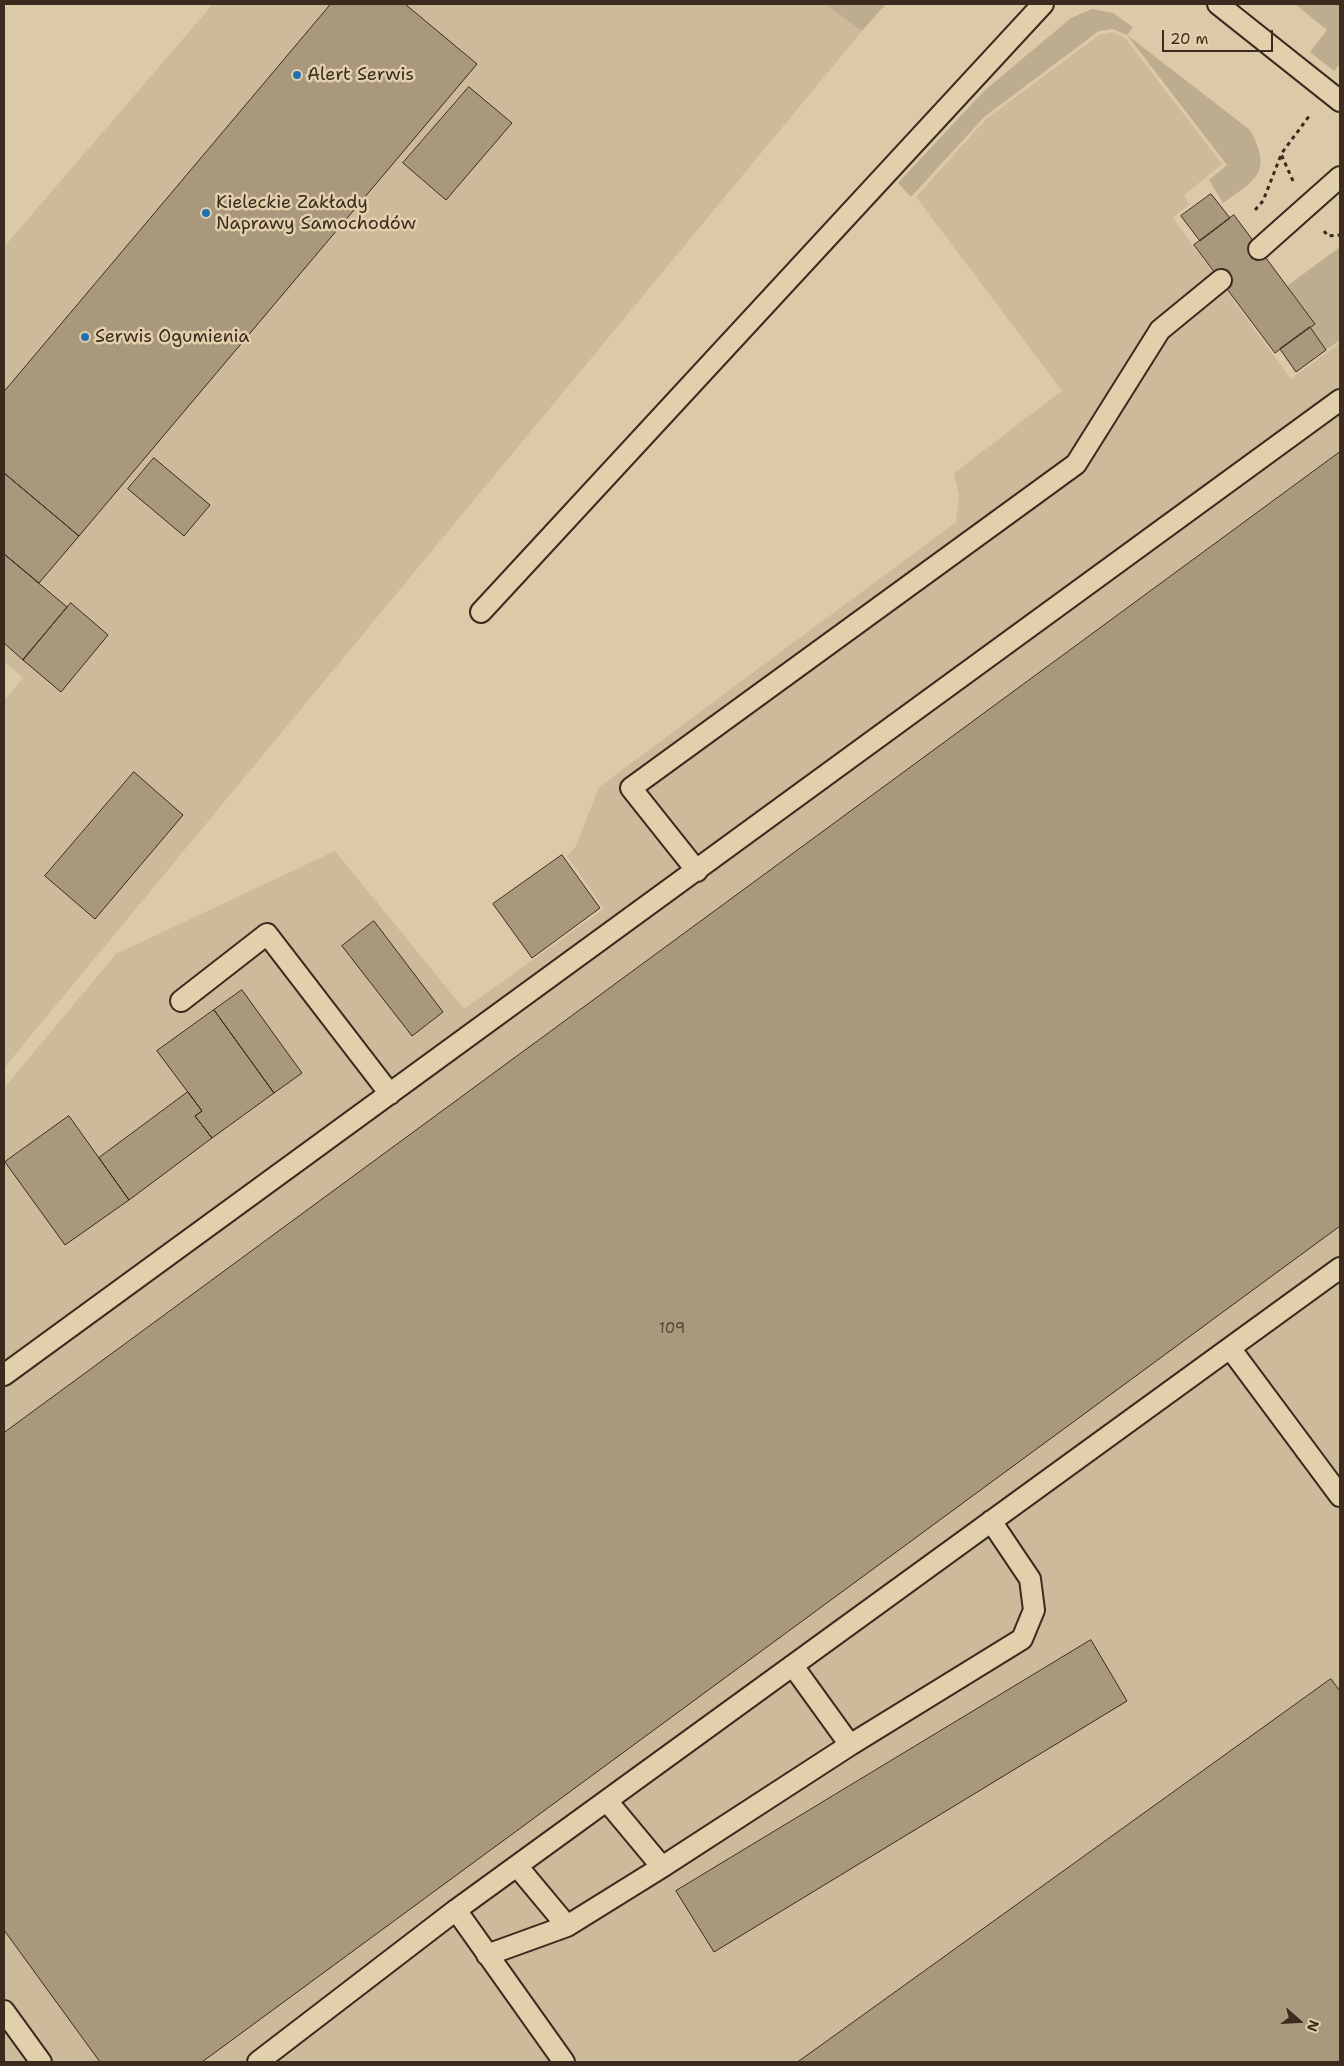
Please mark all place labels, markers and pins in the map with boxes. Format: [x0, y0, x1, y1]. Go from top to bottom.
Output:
place label: Alert Serwis [307, 64, 414, 86]
marker: Alert Serwis [291, 69, 303, 81]
place label: Kieleckie Zakłady Naprawy Samochodów [216, 192, 416, 234]
marker: Kieleckie Zakłady Naprawy Samochodów [200, 207, 212, 219]
place label: Serwis Ogumienia [95, 326, 250, 348]
marker: Serwis Ogumienia [79, 331, 91, 343]

